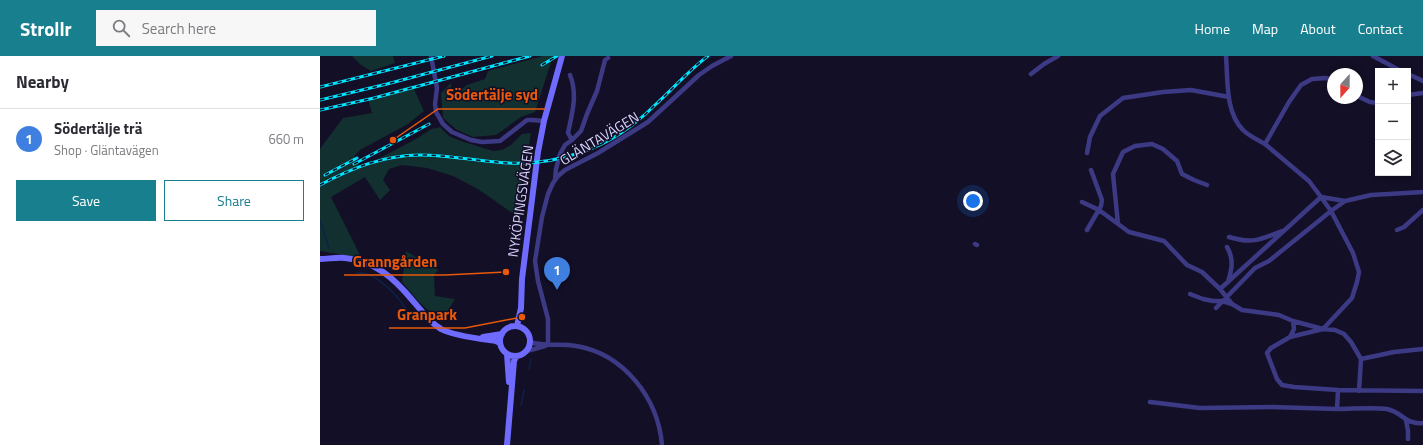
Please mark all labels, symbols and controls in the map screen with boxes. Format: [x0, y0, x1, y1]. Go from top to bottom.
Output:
search box [96, 10, 376, 46]
text: Strollr [20, 14, 72, 43]
icon: search [110, 17, 132, 39]
text: Search here [142, 17, 216, 40]
text: Home [1195, 18, 1230, 39]
text: Map [1252, 18, 1278, 39]
text: About [1300, 18, 1336, 39]
text: Contact [1358, 18, 1403, 39]
north arrow [1327, 68, 1363, 104]
map controls [1375, 68, 1411, 176]
button: + [1375, 68, 1411, 104]
text: Nearby [16, 69, 69, 95]
callout: Södertälje syd [438, 82, 546, 109]
text: Södertälje syd [446, 83, 538, 106]
button: − [1375, 104, 1411, 140]
street label: GLÄNTAVÄGEN [555, 106, 643, 170]
text: Södertälje trä [54, 117, 142, 140]
text: 1 [25, 129, 33, 149]
text: 660 m [268, 129, 304, 149]
text: Shop · Gläntavägen [54, 140, 159, 160]
button: layers [1375, 140, 1411, 176]
street label: NYKÖPINGSVÄGEN [502, 144, 538, 258]
button: Save [16, 180, 156, 221]
button: Share [164, 180, 304, 221]
your location [963, 191, 983, 211]
callout: Granngården [344, 248, 445, 275]
text: Granngården [353, 250, 437, 273]
pin: 1 [544, 257, 570, 290]
callout: Granpark [389, 301, 465, 328]
text: Granpark [397, 303, 457, 326]

